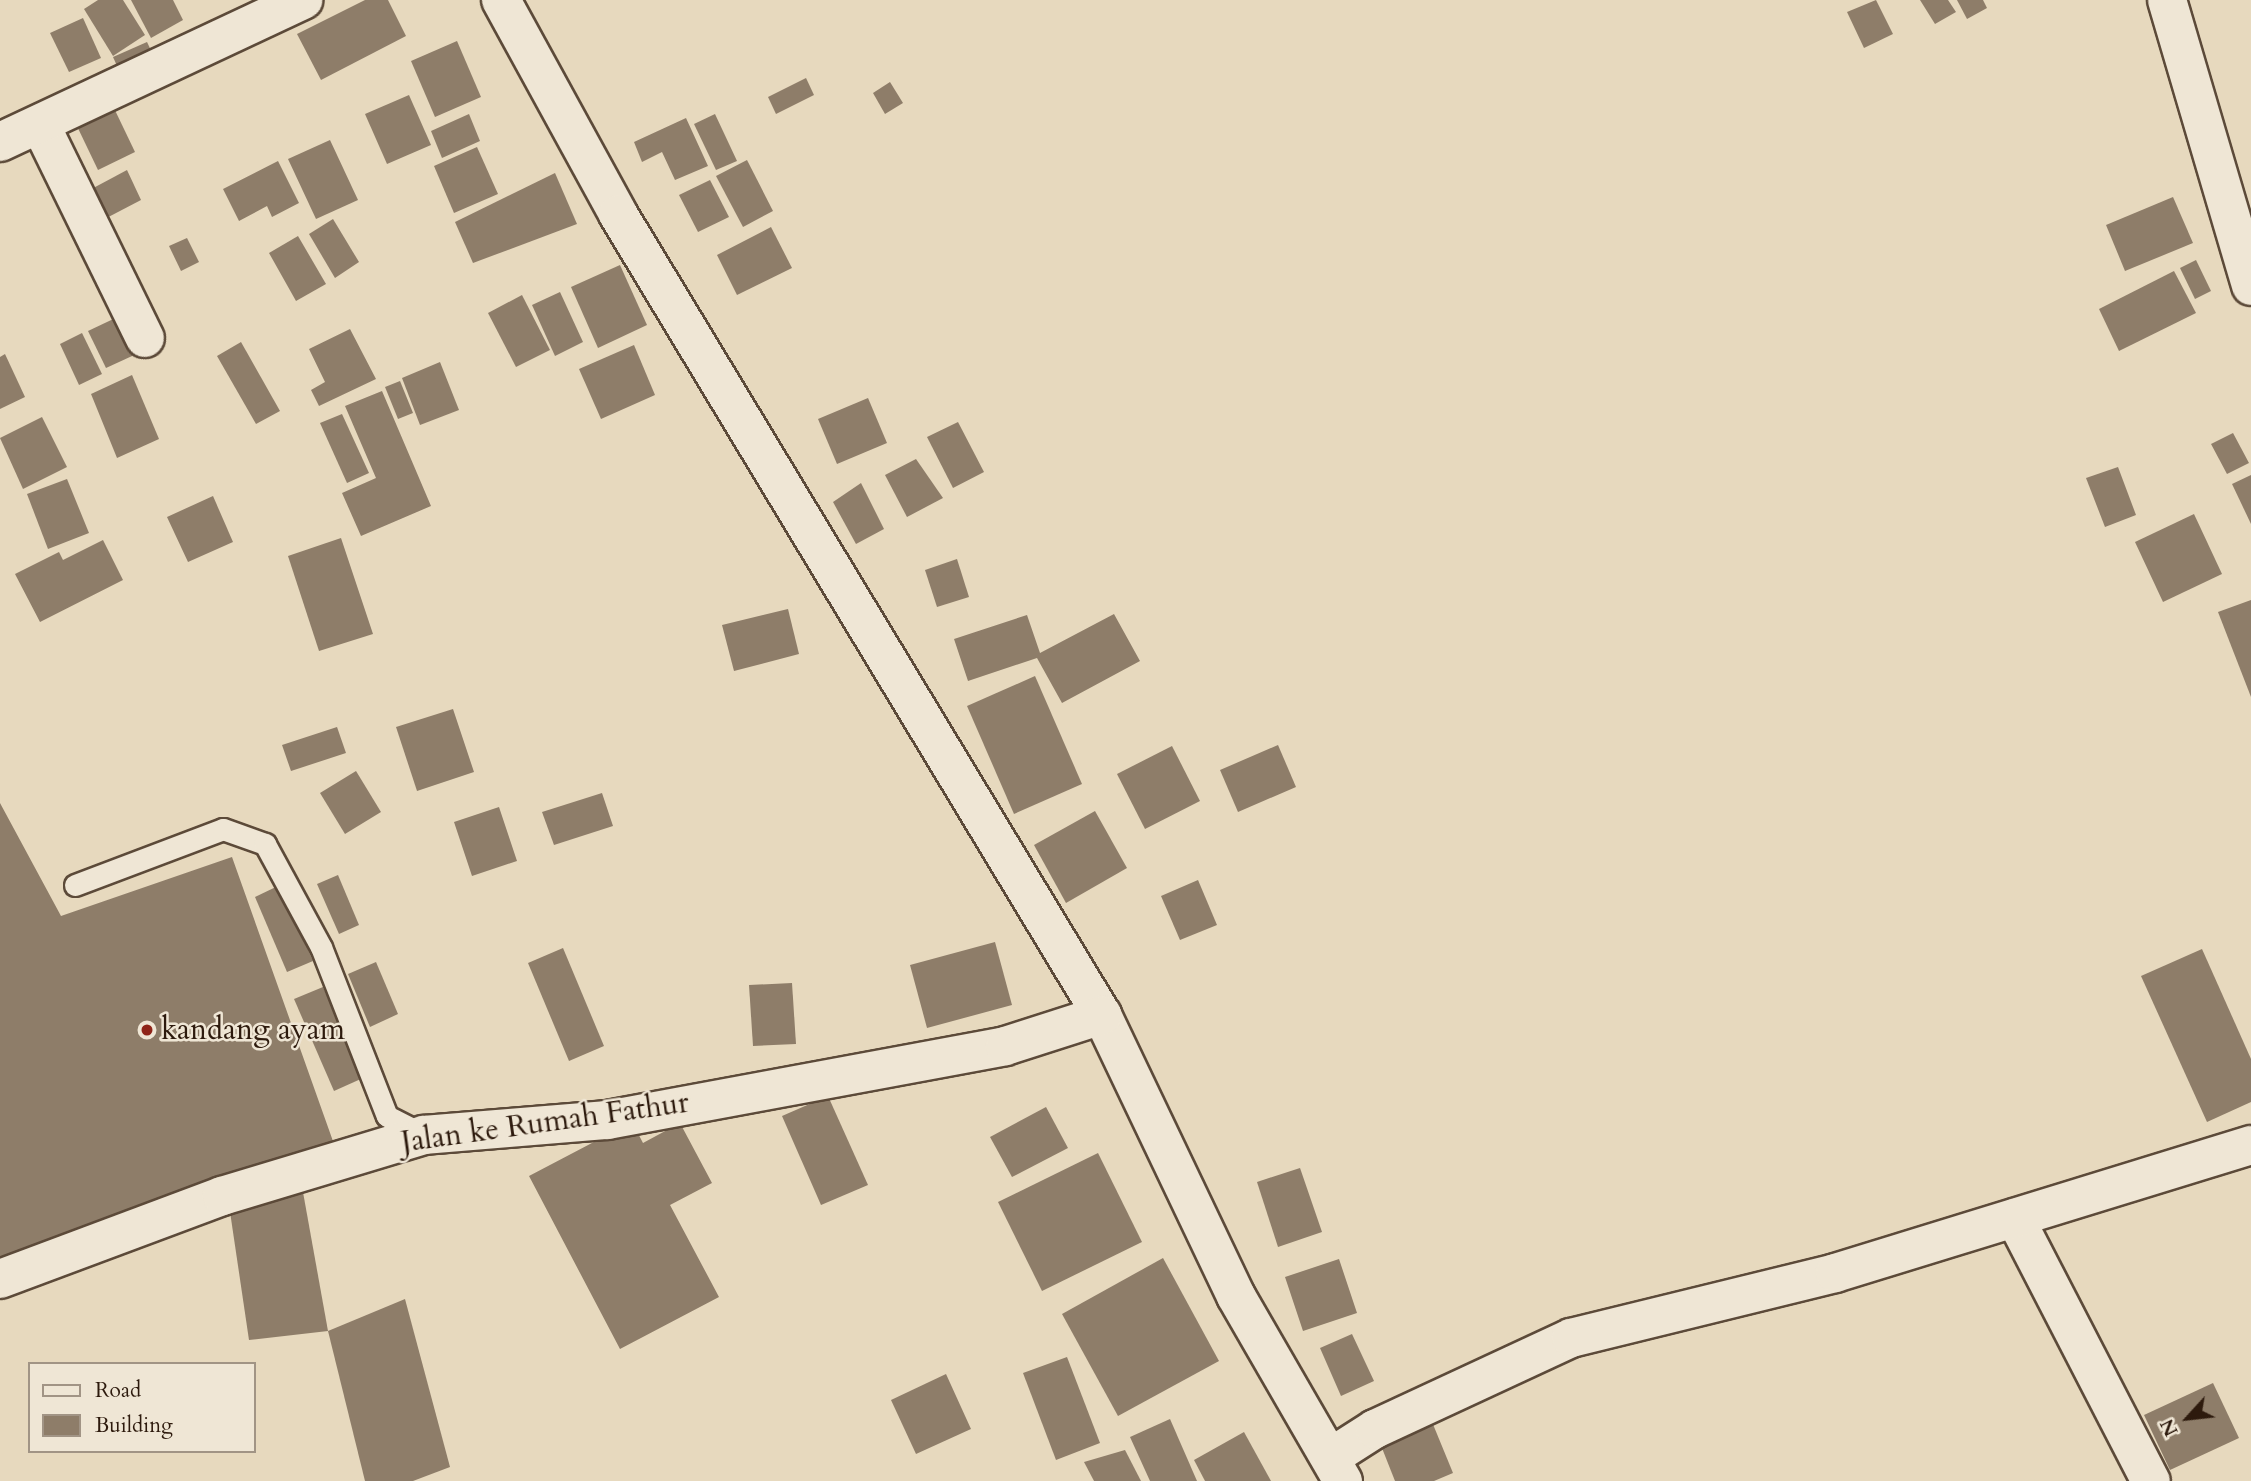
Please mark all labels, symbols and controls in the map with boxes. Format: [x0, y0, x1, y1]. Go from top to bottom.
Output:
place label: kandang ayam [161, 1012, 345, 1048]
marker: kandang ayam [139, 1022, 155, 1038]
street label: Jalan ke Rumah Fathur [399, 1085, 691, 1161]
legend [28, 1362, 256, 1453]
text: Road [95, 1376, 141, 1405]
north arrow [2153, 1383, 2223, 1453]
text: Building [95, 1411, 173, 1440]
text: N [2154, 1414, 2185, 1441]

